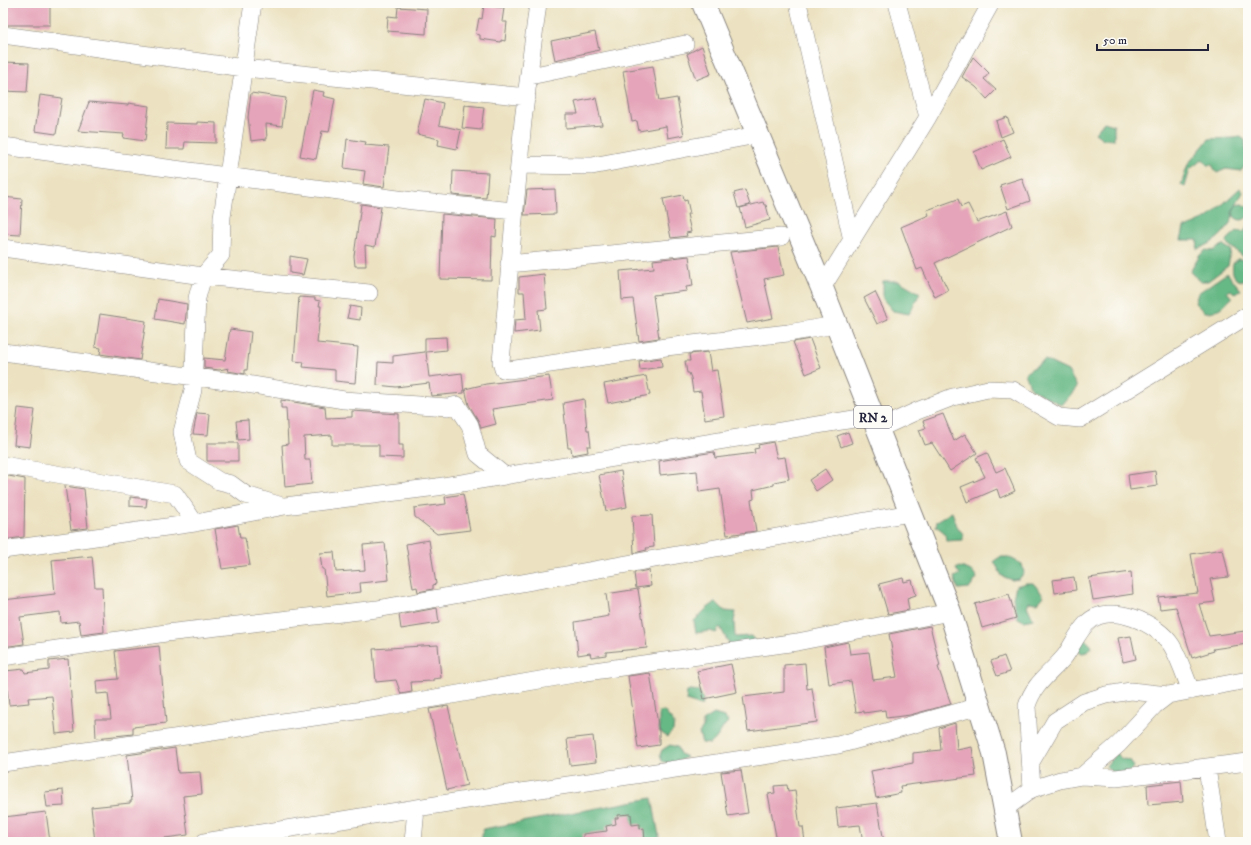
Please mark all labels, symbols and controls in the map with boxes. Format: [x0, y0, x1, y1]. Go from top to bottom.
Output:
scale bar [1097, 26, 1208, 52]
text: 50 m [1103, 33, 1127, 48]
road number: RN 2 [854, 406, 892, 428]

